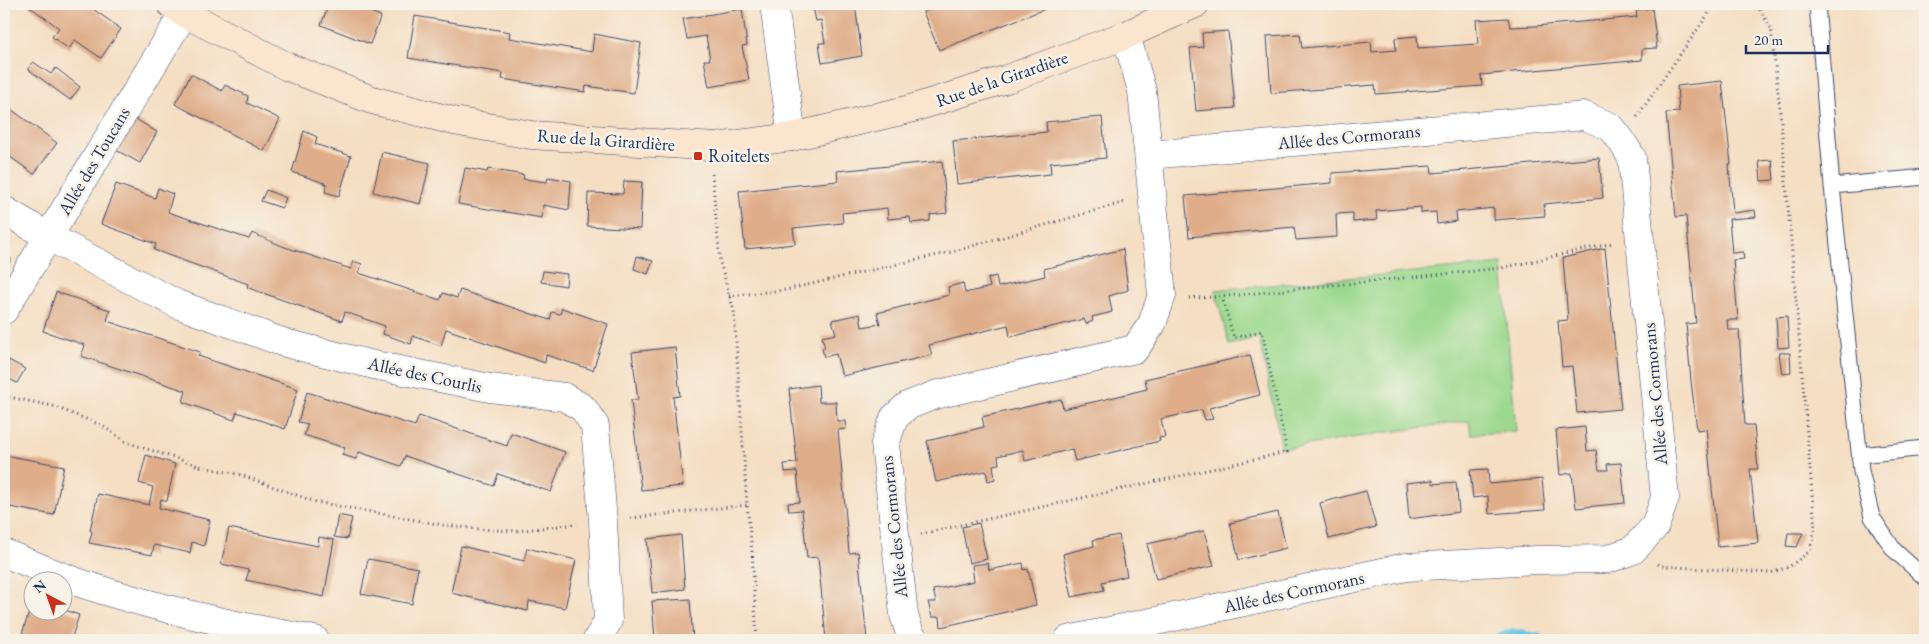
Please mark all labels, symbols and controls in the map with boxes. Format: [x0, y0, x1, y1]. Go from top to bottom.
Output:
scale bar [1746, 22, 1829, 54]
text: 20 m [1754, 30, 1783, 49]
street label: Rue de la Girardière [933, 45, 1071, 112]
street label: Allée des Toucans [52, 102, 135, 220]
street label: Allée des Cormorans [1276, 119, 1421, 154]
street label: Rue de la Girardière [536, 123, 676, 156]
place label: Roitelets [708, 144, 770, 167]
marker: Roitelets [692, 150, 704, 162]
street label: Allée des Cormorans [1637, 322, 1672, 467]
street label: Allée des Courlis [365, 351, 484, 398]
street label: Allée des Cormorans [875, 454, 913, 600]
street label: Allée des Cormorans [1220, 565, 1367, 618]
north arrow [22, 572, 72, 622]
text: N [29, 575, 50, 597]

